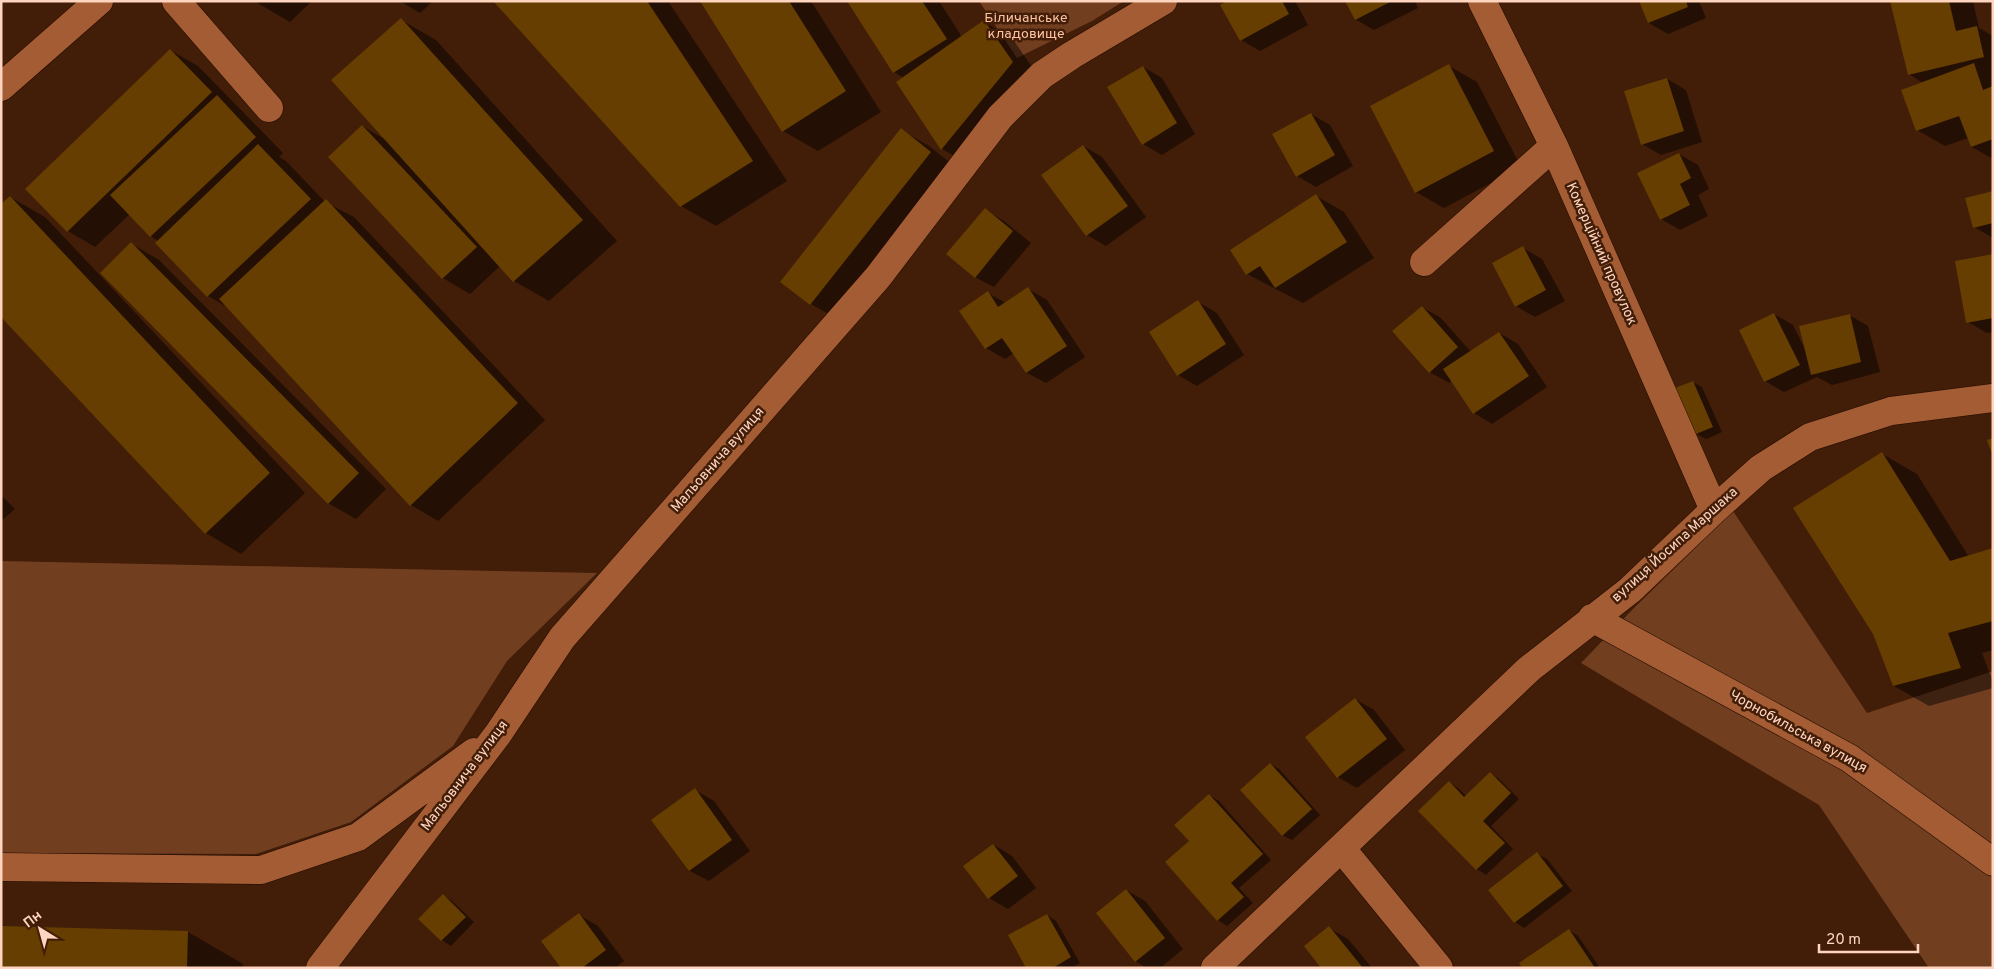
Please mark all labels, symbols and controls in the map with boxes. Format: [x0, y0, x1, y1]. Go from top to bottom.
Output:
park label: Біличанське кладовище [984, 10, 1068, 43]
street label: Комерційний провулок [1562, 180, 1640, 328]
street label: Мальовнича вулиця [668, 404, 768, 516]
street label: вулиця Йосипа Маршака [1608, 483, 1742, 606]
street label: Чорнобильська вулиця [1726, 687, 1870, 777]
street label: Мальовнича вулиця [418, 718, 512, 834]
north arrow [15, 904, 65, 954]
text: Пн [20, 907, 46, 932]
scale bar [1819, 922, 1918, 954]
text: 20 m [1826, 931, 1861, 950]

